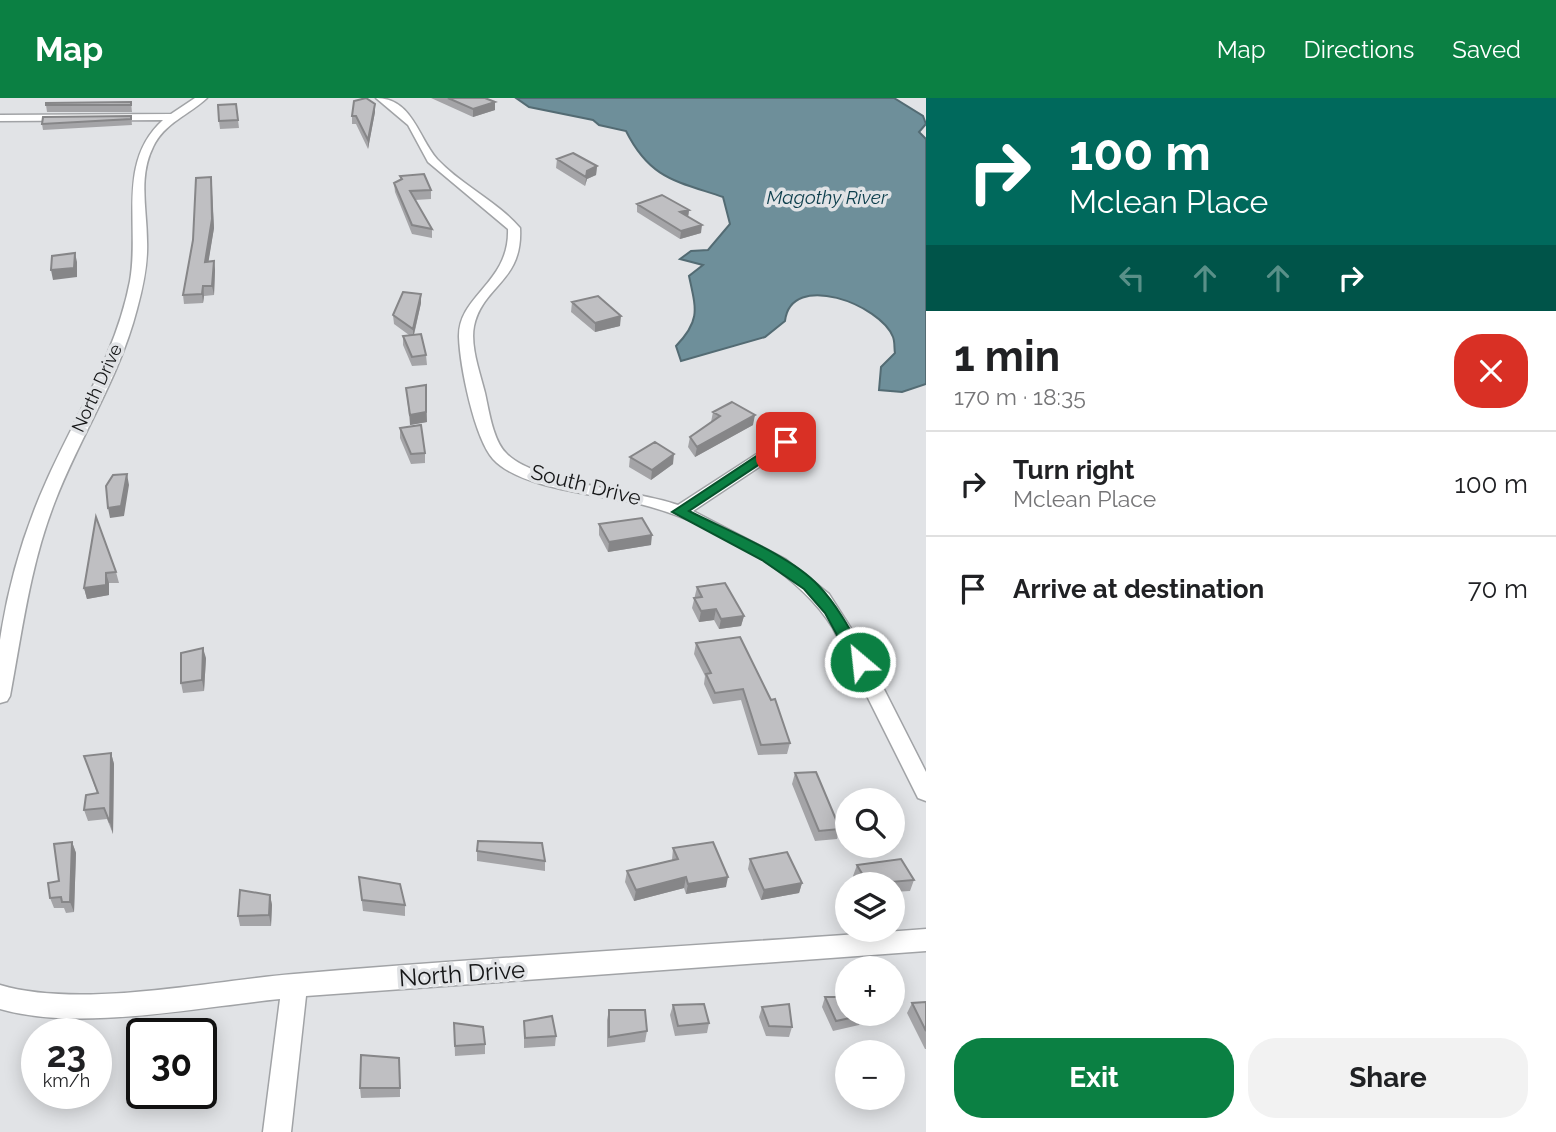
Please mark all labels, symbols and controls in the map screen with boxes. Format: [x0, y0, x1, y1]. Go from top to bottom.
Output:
text: Map [35, 30, 103, 69]
text: Map [1217, 35, 1266, 64]
text: Directions [1304, 35, 1414, 64]
text: Saved [1452, 35, 1521, 64]
text: 100 m [1069, 124, 1211, 181]
icon: right [954, 126, 1045, 217]
text: Mclean Place [1069, 183, 1268, 220]
water label: Magothy River [767, 186, 889, 208]
icon: left [1113, 259, 1151, 297]
icon: ahead [1186, 259, 1224, 297]
icon: ahead [1259, 259, 1297, 297]
icon: right [1332, 259, 1370, 297]
text: 1 min [954, 332, 1060, 381]
button: close [1454, 334, 1528, 408]
street label: North Drive [67, 340, 126, 435]
text: 170 m · 18:35 [954, 383, 1086, 410]
pin [756, 412, 816, 472]
icon: arrive [767, 423, 805, 461]
text: Turn right [1013, 455, 1134, 485]
street label: South Drive [529, 459, 644, 510]
icon: right [954, 465, 992, 503]
text: 100 m [1455, 469, 1528, 499]
text: Mclean Place [1013, 485, 1156, 512]
icon: arrive [954, 570, 992, 608]
text: Arrive at destination [1013, 574, 1264, 604]
text: 70 m [1468, 574, 1528, 604]
position arrow [823, 625, 897, 699]
map controls [835, 788, 905, 1110]
button: search [835, 788, 905, 858]
button: layers [835, 872, 905, 942]
street label: North Drive [398, 955, 526, 992]
button: + [835, 956, 905, 1026]
speed limit sign: 30 [126, 1018, 217, 1109]
text: 23 [47, 1034, 86, 1075]
button: Exit [954, 1038, 1234, 1118]
button: Share [1248, 1038, 1528, 1118]
button: − [835, 1040, 905, 1110]
text: km/h [43, 1070, 90, 1091]

